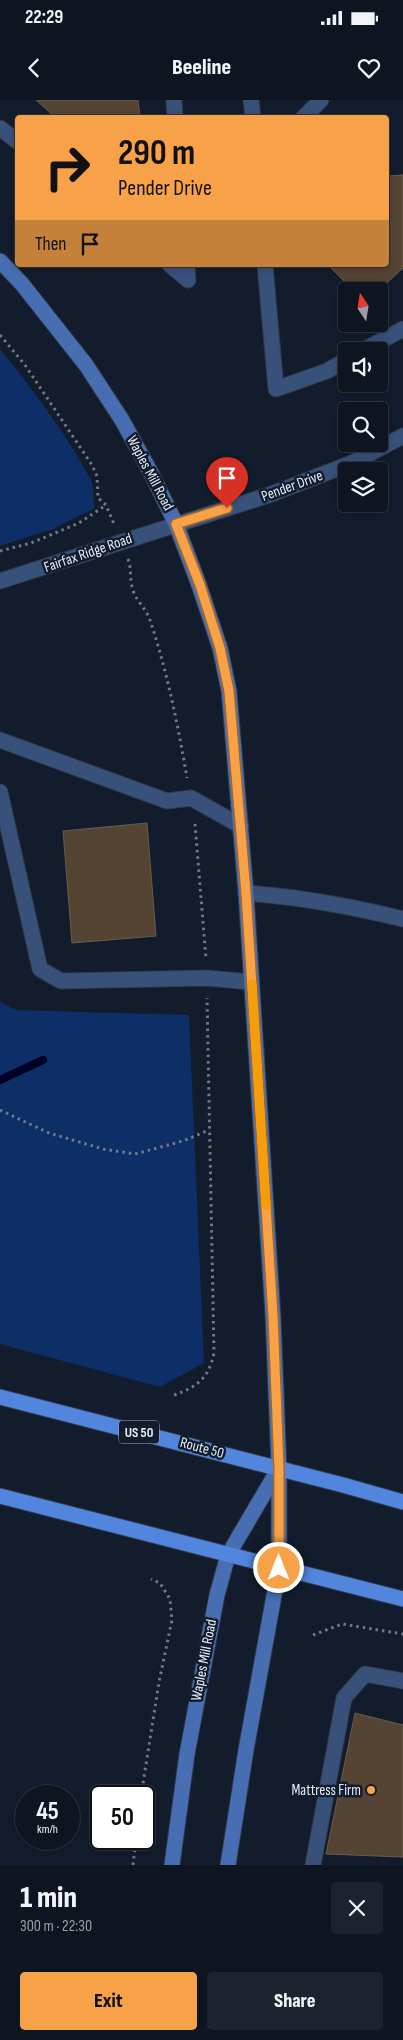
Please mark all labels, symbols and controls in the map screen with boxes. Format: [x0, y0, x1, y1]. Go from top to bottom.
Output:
text: 22:29 [25, 6, 63, 29]
icon: back [20, 54, 48, 82]
text: Beeline [172, 54, 231, 81]
icon: heart [355, 54, 383, 82]
text: 290 m [118, 132, 195, 175]
icon: right [35, 135, 100, 200]
text: Pender Drive [118, 175, 212, 202]
icon: arrive [76, 230, 104, 258]
text: Then [35, 233, 66, 256]
north arrow [338, 282, 388, 332]
map controls [338, 282, 388, 512]
button: sound [338, 342, 388, 392]
button: search [338, 402, 388, 452]
street label: Waples Mill Road [122, 432, 178, 514]
pin [206, 457, 248, 508]
button: layers [338, 462, 388, 512]
icon: arrive [213, 464, 241, 492]
street label: Pender Drive [259, 466, 325, 506]
street label: Fairfax Ridge Road [42, 529, 134, 577]
road number: US 50 [119, 1420, 159, 1444]
street label: Route 50 [178, 1433, 226, 1463]
position arrow [252, 1541, 304, 1593]
street label: Waples Mill Road [187, 1618, 221, 1702]
place label: Mattress Firm [291, 1781, 361, 1800]
marker: Mattress Firm [365, 1784, 377, 1796]
speed limit sign: 50 [90, 1785, 155, 1850]
text: 45 [36, 1796, 59, 1827]
text: km/h [37, 1822, 58, 1837]
text: 1 min [20, 1880, 77, 1916]
button: close [331, 1882, 383, 1934]
text: 300 m · 22:30 [20, 1917, 92, 1936]
button: Exit [20, 1972, 197, 2030]
button: Share [207, 1972, 383, 2030]

